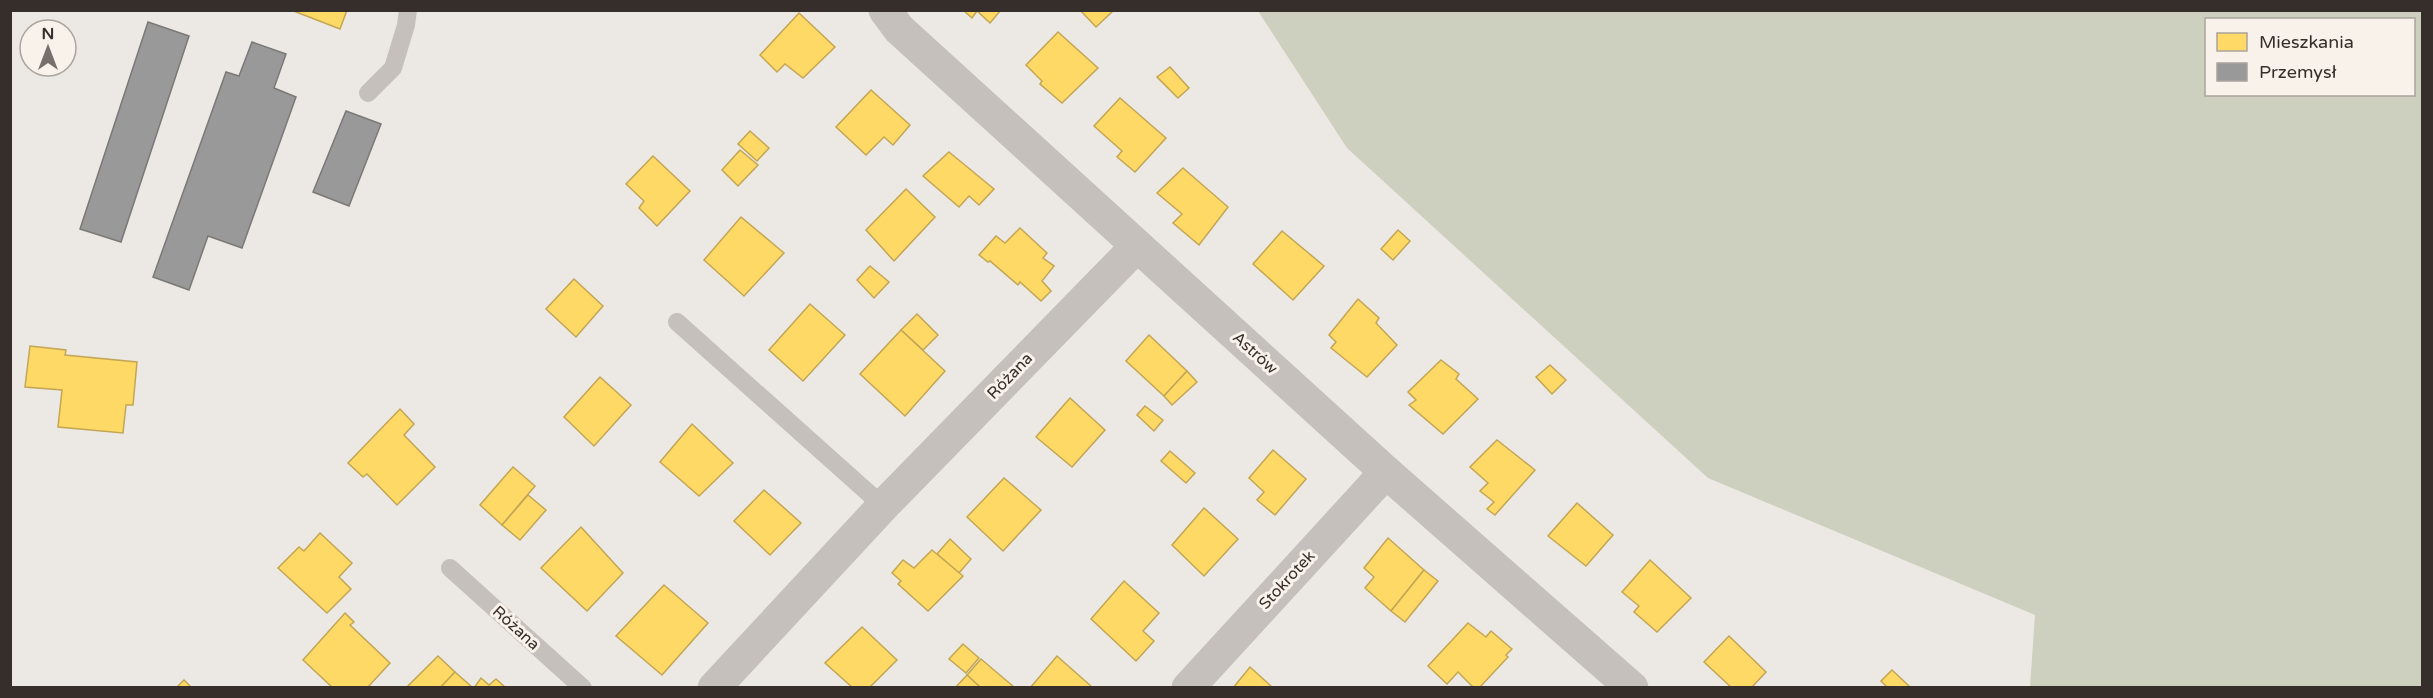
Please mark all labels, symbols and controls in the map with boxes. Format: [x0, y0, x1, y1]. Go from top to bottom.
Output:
north arrow [18, 18, 78, 78]
legend [2205, 18, 2415, 96]
text: N [42, 24, 54, 44]
text: Mieszkania [2259, 31, 2354, 53]
text: Przemysł [2259, 61, 2337, 83]
street label: Astrów [1228, 328, 1282, 379]
street label: Różana [983, 349, 1037, 403]
street label: Stokrotek [1255, 546, 1319, 614]
street label: Różana [488, 602, 544, 654]

